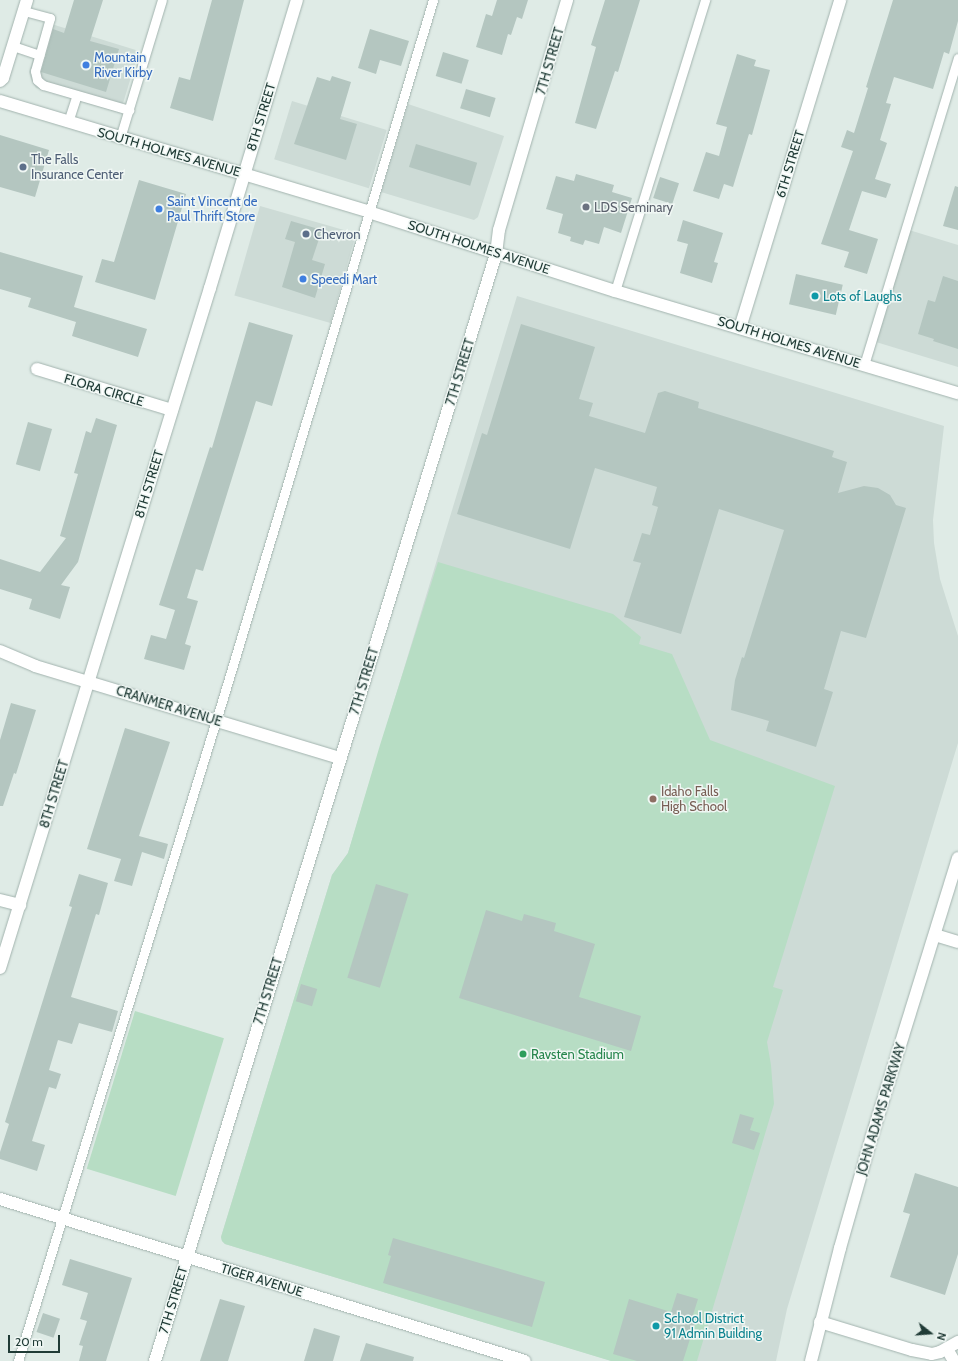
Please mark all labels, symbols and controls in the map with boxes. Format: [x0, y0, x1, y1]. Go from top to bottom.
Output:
street label: 7TH STREET [533, 25, 567, 97]
place label: Mountain River Kirby [94, 50, 153, 81]
marker: Mountain River Kirby [81, 60, 91, 70]
street label: 8TH STREET [243, 81, 279, 153]
street label: SOUTH HOLMES AVENUE [96, 124, 242, 180]
street label: 6TH STREET [772, 128, 808, 200]
place label: The Falls Insurance Center [31, 152, 123, 183]
marker: The Falls Insurance Center [18, 162, 28, 172]
place label: Saint Vincent de Paul Thrift Store [167, 194, 257, 225]
place label: LDS Seminary [594, 199, 673, 215]
marker: LDS Seminary [581, 202, 591, 212]
marker: Saint Vincent de Paul Thrift Store [154, 204, 164, 214]
street label: SOUTH HOLMES AVENUE [406, 217, 552, 277]
place label: Chevron [314, 226, 360, 242]
marker: Chevron [301, 229, 311, 239]
place label: Speedi Mart [311, 271, 377, 287]
marker: Speedi Mart [298, 274, 308, 284]
place label: Lots of Laughs [823, 288, 902, 304]
marker: Lots of Laughs [810, 291, 820, 301]
street label: SOUTH HOLMES AVENUE [716, 313, 862, 371]
street label: 7TH STREET [442, 336, 478, 408]
street label: FLORA CIRCLE [62, 370, 146, 410]
street label: 8TH STREET [131, 448, 167, 520]
street label: 7TH STREET [346, 645, 382, 717]
street label: CRANMER AVENUE [114, 683, 224, 729]
street label: 8TH STREET [36, 758, 72, 830]
place label: Idaho Falls High School [661, 784, 727, 815]
marker: Idaho Falls High School [648, 794, 658, 804]
street label: 7TH STREET [250, 955, 286, 1027]
street label: JOHN ADAMS PARKWAY [853, 1041, 909, 1177]
place label: Ravsten Stadium [531, 1046, 624, 1062]
marker: Ravsten Stadium [518, 1049, 528, 1059]
street label: TIGER AVENUE [219, 1260, 305, 1300]
street label: 7TH STREET [155, 1264, 191, 1336]
place label: School District 91 Admin Building [664, 1311, 762, 1342]
north arrow [910, 1313, 950, 1353]
marker: School District 91 Admin Building [651, 1321, 661, 1331]
scale bar [10, 1327, 62, 1353]
text: N [934, 1331, 949, 1342]
text: 20 m [15, 1334, 43, 1349]

